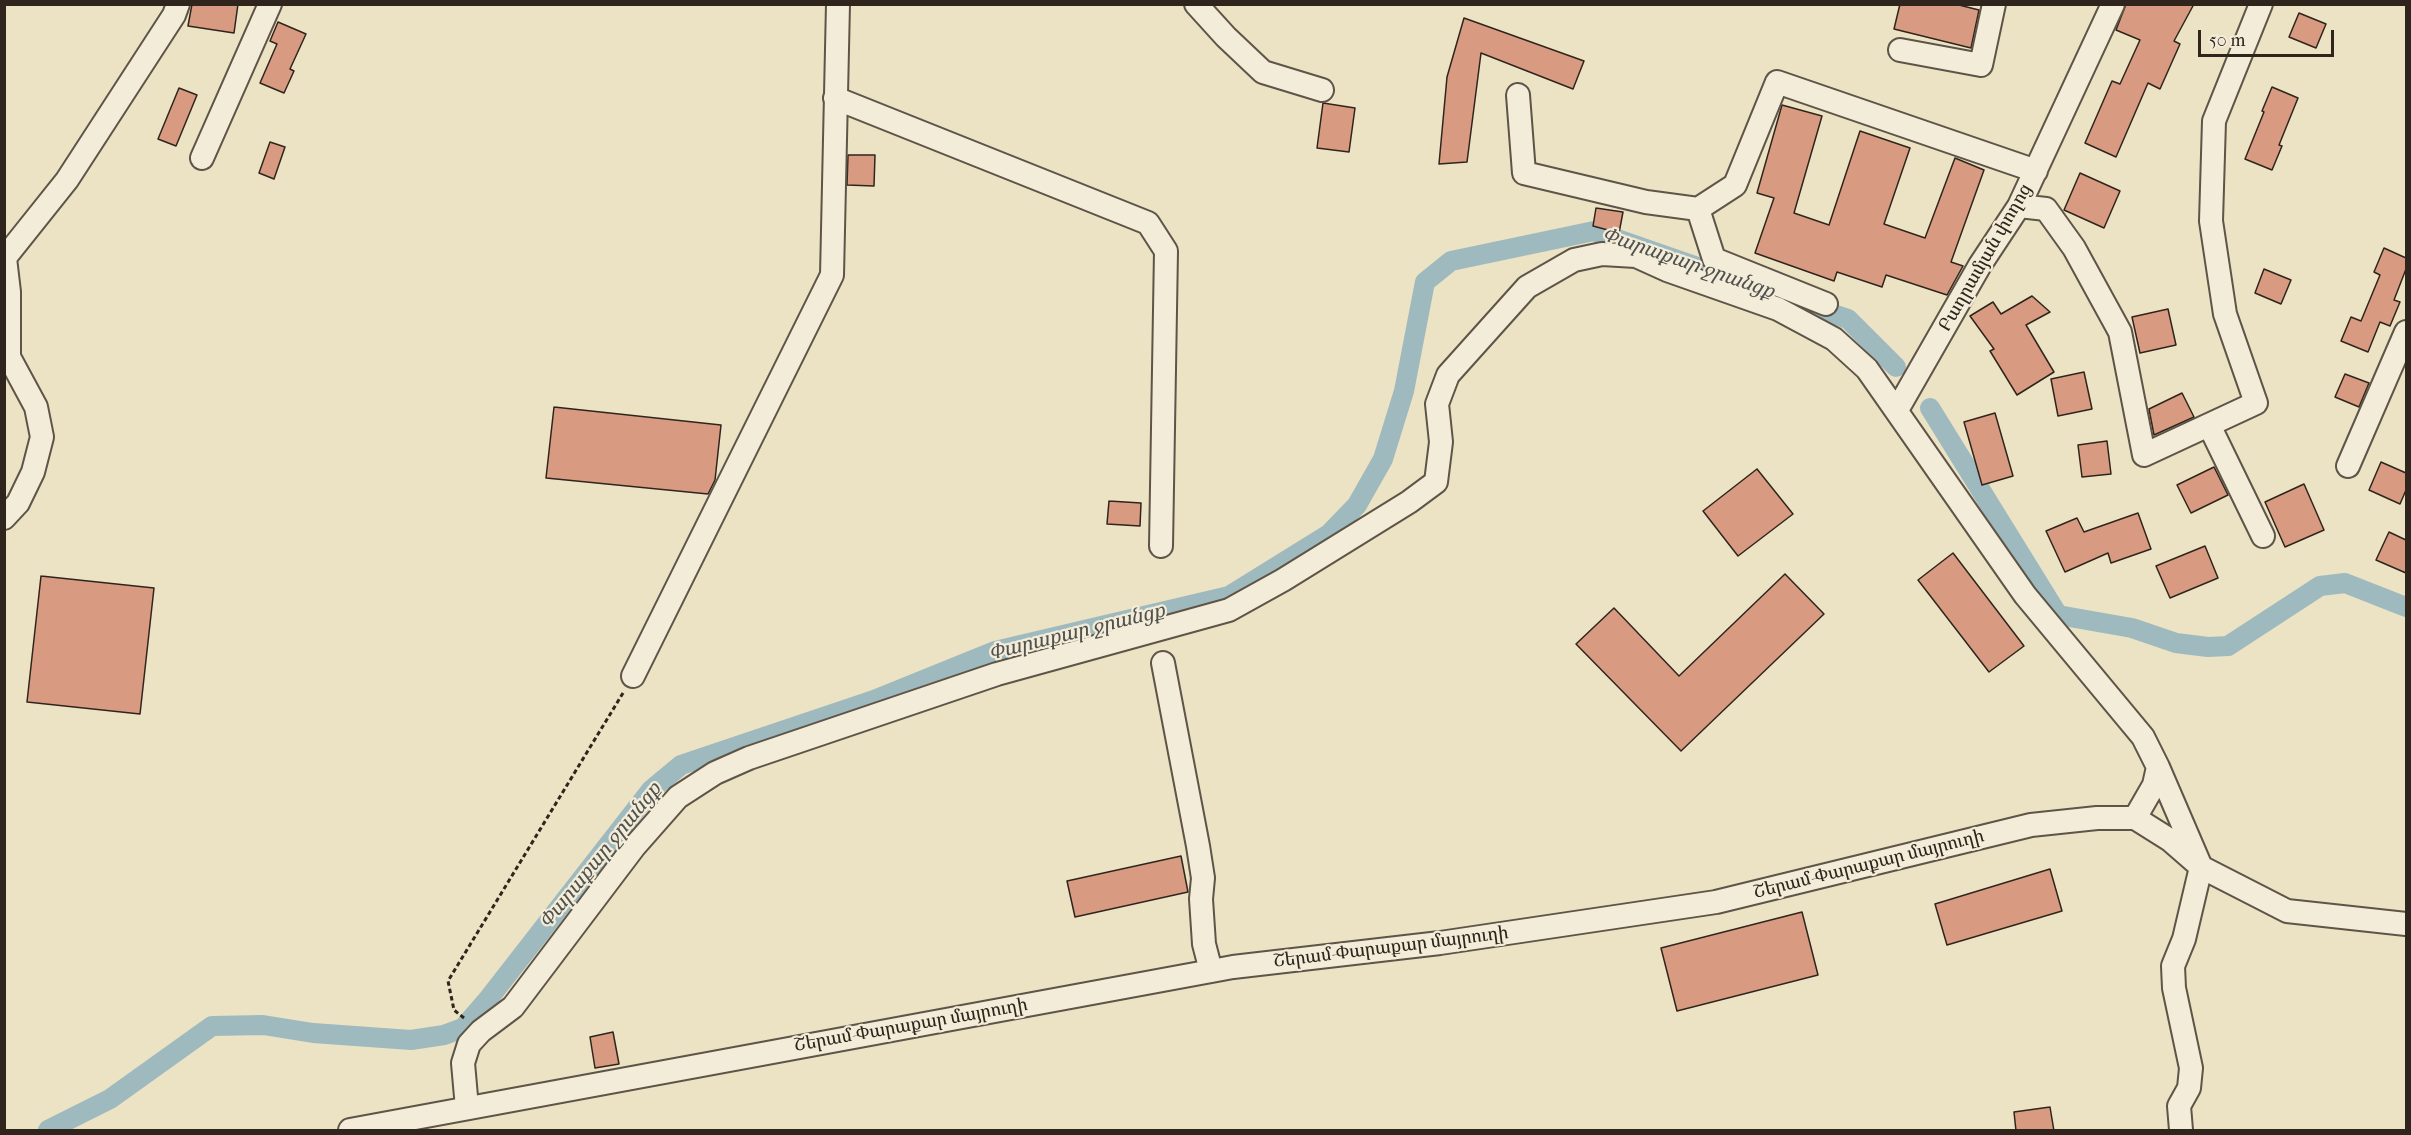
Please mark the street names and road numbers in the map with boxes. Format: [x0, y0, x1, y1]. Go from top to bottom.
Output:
street label: Բաղրամյան փողոց [1935, 180, 2037, 336]
street label: Շերամ-Փարաքար մայրուղի [1752, 826, 1986, 904]
street label: Շերամ-Փարաքար մայրուղի [1272, 923, 1510, 973]
street label: Շերամ-Փարաքար մայրուղի [793, 995, 1029, 1057]

